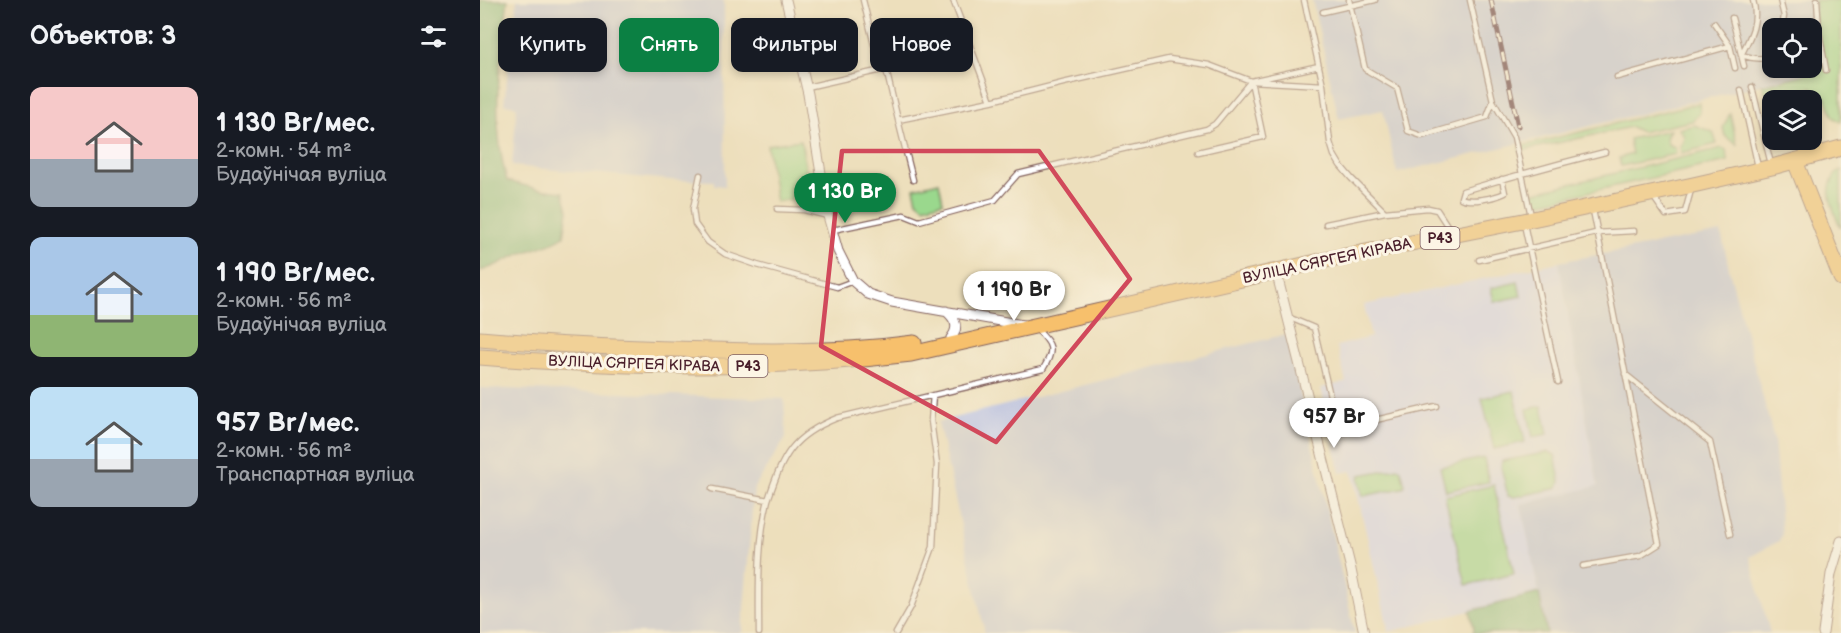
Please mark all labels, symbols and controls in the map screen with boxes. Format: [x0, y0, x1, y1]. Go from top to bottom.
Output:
chip: Купить [498, 18, 607, 72]
chip: Снять [619, 18, 719, 72]
chip: Фильтры [731, 18, 858, 72]
chip: Новое [870, 18, 973, 72]
map controls [1762, 18, 1822, 150]
button: locate [1762, 18, 1822, 78]
icon: filters [417, 20, 450, 53]
text: Объектов: 3 [30, 21, 176, 52]
button: layers [1762, 90, 1822, 150]
text: 1 130 Br/мес. [216, 108, 375, 139]
icon: home [78, 111, 150, 183]
text: 2-комн. · 54 m² [216, 139, 352, 163]
text: Будаўнічая вуліца [216, 163, 387, 187]
pin: 1 130 Br [783, 173, 907, 224]
text: 1 130 Br [808, 180, 882, 204]
road number: Р43 [1420, 227, 1460, 249]
street label: ВУЛІЦА СЯРГЕЯ КІРАВА [1241, 234, 1414, 288]
text: 1 190 Br/мес. [216, 258, 375, 289]
icon: home [78, 261, 150, 333]
pin: 1 190 Br [952, 271, 1076, 322]
text: 1 190 Br [977, 278, 1051, 302]
text: 2-комн. · 56 m² [216, 289, 352, 313]
text: Будаўнічая вуліца [216, 313, 387, 337]
street label: ВУЛІЦА СЯРГЕЯ КІРАВА [548, 352, 721, 377]
road number: Р43 [728, 355, 768, 377]
pin: 957 Br [1285, 398, 1383, 449]
text: 957 Br [1303, 405, 1365, 429]
text: 957 Br/мес. [216, 408, 359, 439]
icon: home [78, 411, 150, 483]
text: 2-комн. · 56 m² [216, 439, 352, 463]
text: Транспартная вуліца [216, 463, 415, 487]

